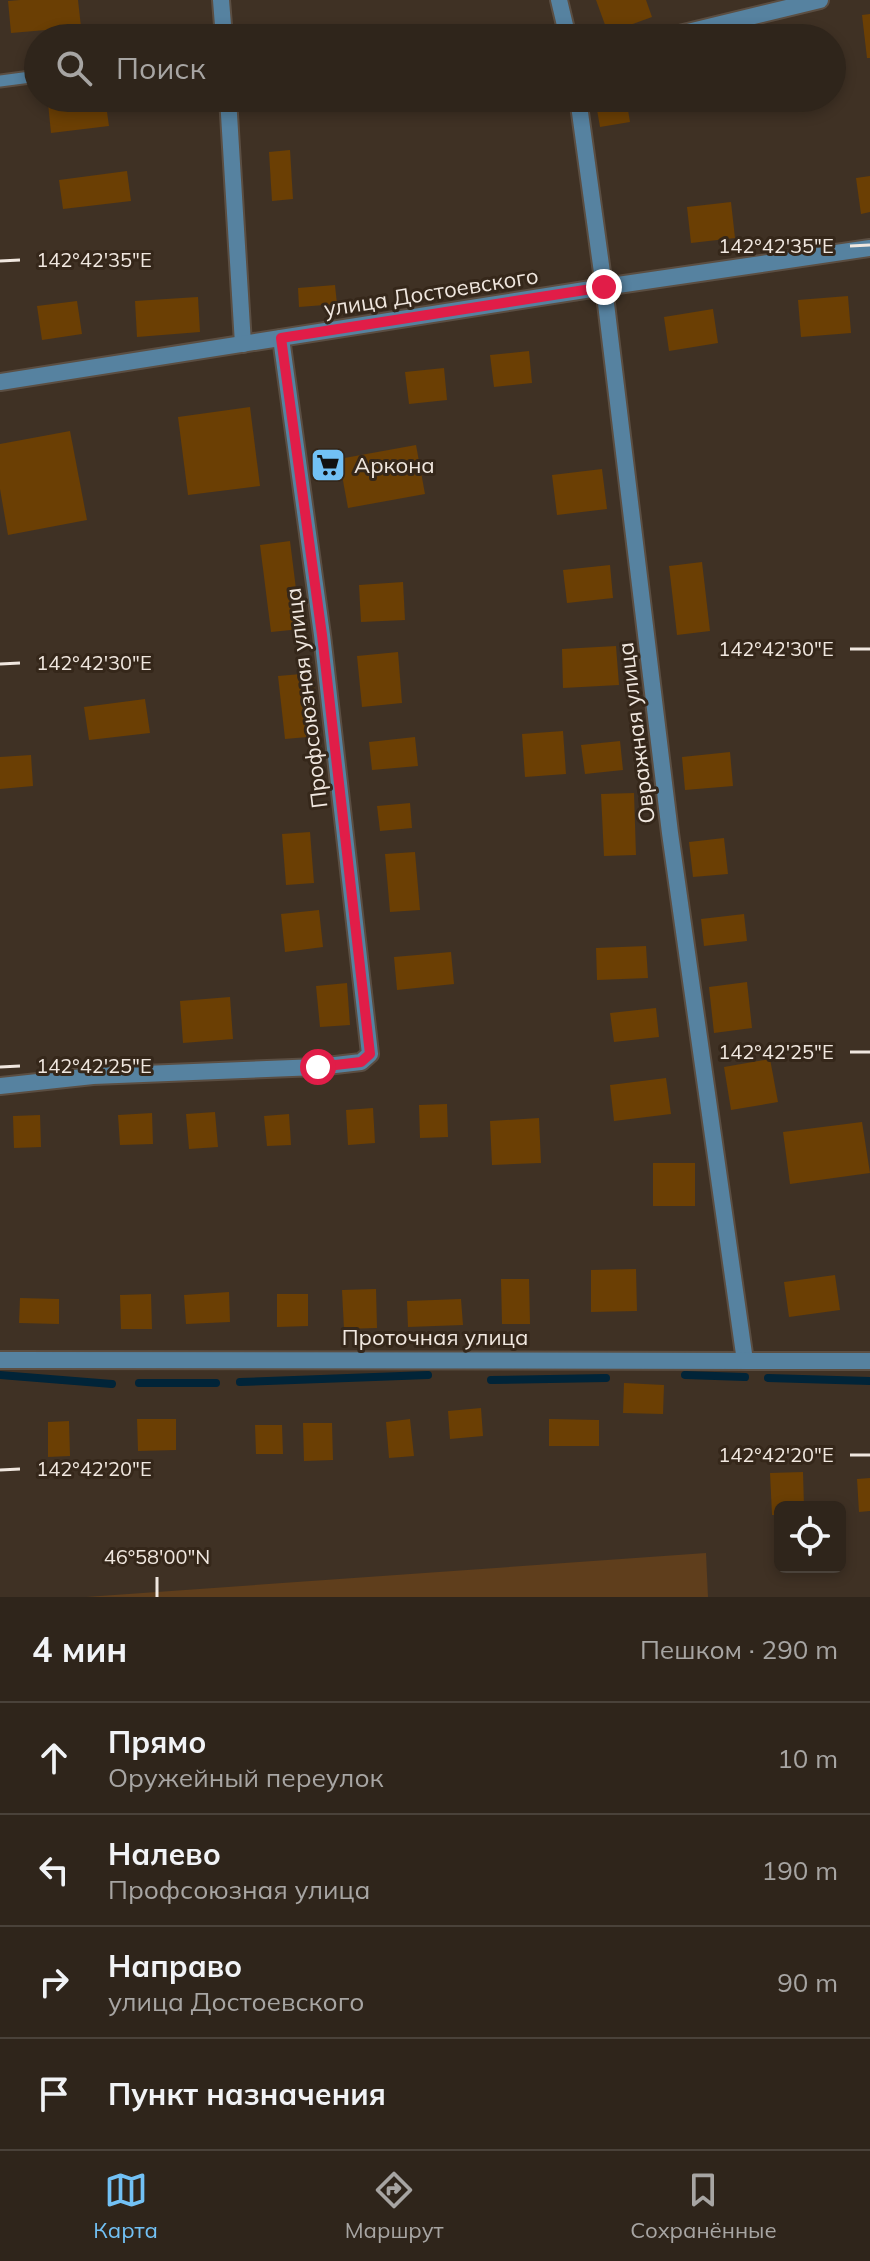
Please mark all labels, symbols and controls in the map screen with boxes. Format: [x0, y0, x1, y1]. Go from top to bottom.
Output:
search box [24, 24, 846, 112]
icon: search [52, 46, 96, 90]
text: Поиск [116, 49, 206, 87]
text: 142°42'35"E [718, 233, 834, 258]
text: 142°42'35"E [36, 247, 152, 272]
street label: улица Достоевского [322, 261, 540, 323]
route end [586, 269, 622, 305]
supermarket icon: Аркона [309, 446, 347, 484]
place label: Аркона [354, 451, 435, 479]
street label: Профсоюзная улица [279, 586, 333, 810]
text: 142°42'30"E [718, 636, 834, 661]
street label: Овражная улица [611, 641, 661, 825]
text: 142°42'30"E [36, 650, 152, 675]
text: 142°42'25"E [718, 1039, 834, 1064]
route start [300, 1049, 336, 1085]
text: 142°42'25"E [36, 1053, 152, 1078]
street label: Проточная улица [342, 1323, 528, 1351]
text: 142°42'20"E [718, 1442, 834, 1467]
text: 142°42'20"E [36, 1456, 152, 1481]
map controls [774, 1501, 846, 1573]
button: locate [774, 1501, 846, 1573]
text: 46°58'00"N [104, 1544, 210, 1569]
text: 4 мин [32, 1628, 127, 1671]
text: Пешком · 290 m [640, 1633, 838, 1666]
text: Прямо [108, 1723, 206, 1761]
icon: ahead [32, 1736, 76, 1780]
text: 10 m [777, 1742, 838, 1775]
text: Оружейный переулок [108, 1761, 383, 1794]
text: Налево [108, 1835, 221, 1873]
icon: left [32, 1848, 76, 1892]
text: 190 m [762, 1854, 838, 1887]
text: Профсоюзная улица [108, 1873, 370, 1906]
text: Направо [108, 1947, 242, 1985]
icon: right [32, 1960, 76, 2004]
text: 90 m [777, 1966, 838, 1999]
text: улица Достоевского [108, 1985, 364, 2018]
icon: arrive [32, 2072, 76, 2116]
text: Пункт назначения [108, 2075, 386, 2113]
tab: Карта [93, 2168, 158, 2244]
tab: Маршрут [345, 2168, 444, 2244]
tab: Сохранённые [630, 2168, 777, 2244]

